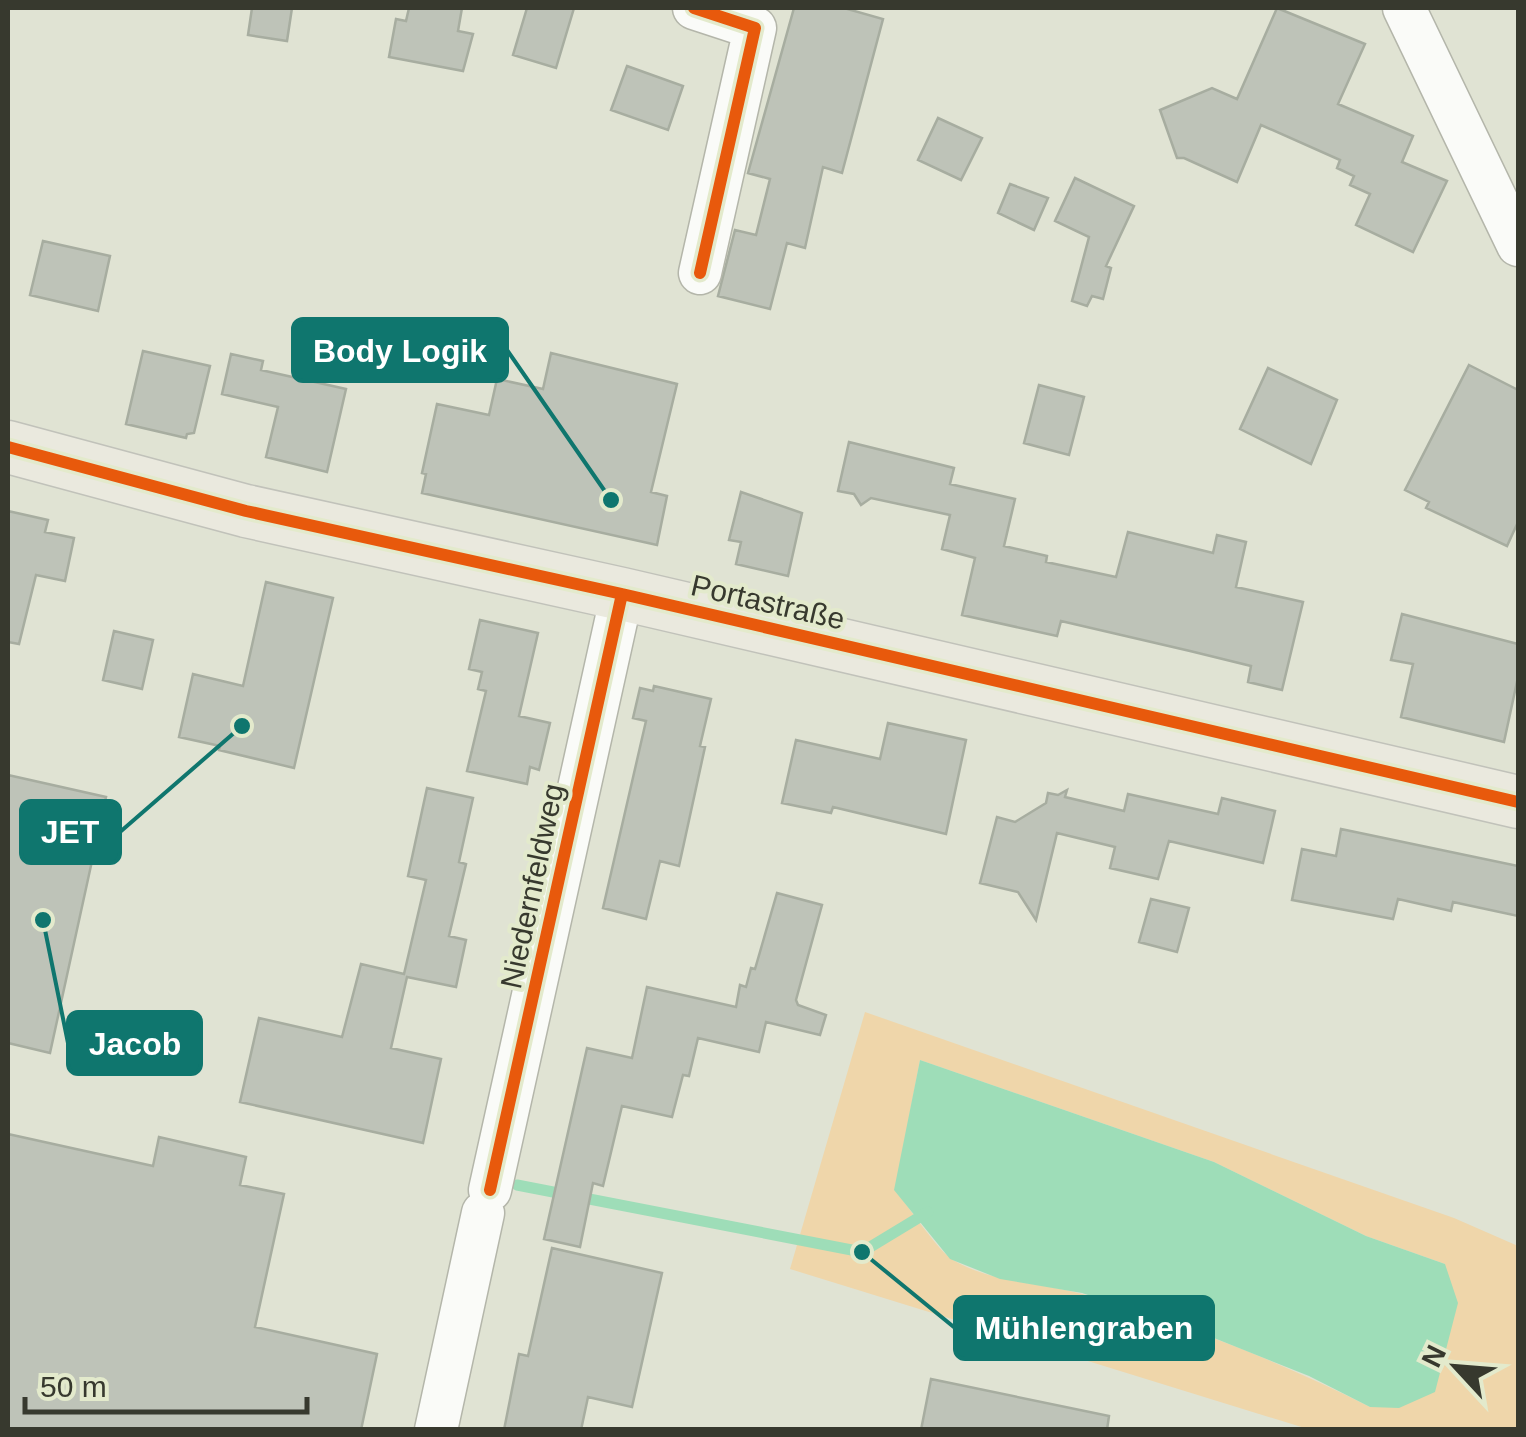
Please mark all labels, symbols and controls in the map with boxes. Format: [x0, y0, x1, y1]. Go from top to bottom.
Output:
callout: Body Logik [293, 319, 507, 381]
text: Body Logik [313, 333, 487, 369]
street label: Portastraße [688, 568, 848, 636]
street label: Niedernfeldweg [494, 781, 570, 991]
callout: JET [21, 801, 120, 863]
text: JET [41, 814, 100, 850]
callout: Jacob [68, 1012, 201, 1074]
text: Jacob [89, 1026, 181, 1062]
callout: Mühlengraben [955, 1297, 1213, 1359]
text: Mühlengraben [975, 1310, 1193, 1346]
north arrow [1406, 1317, 1506, 1417]
text: N [1416, 1340, 1452, 1372]
scale bar [25, 1352, 308, 1414]
text: 50 m [40, 1370, 107, 1403]

